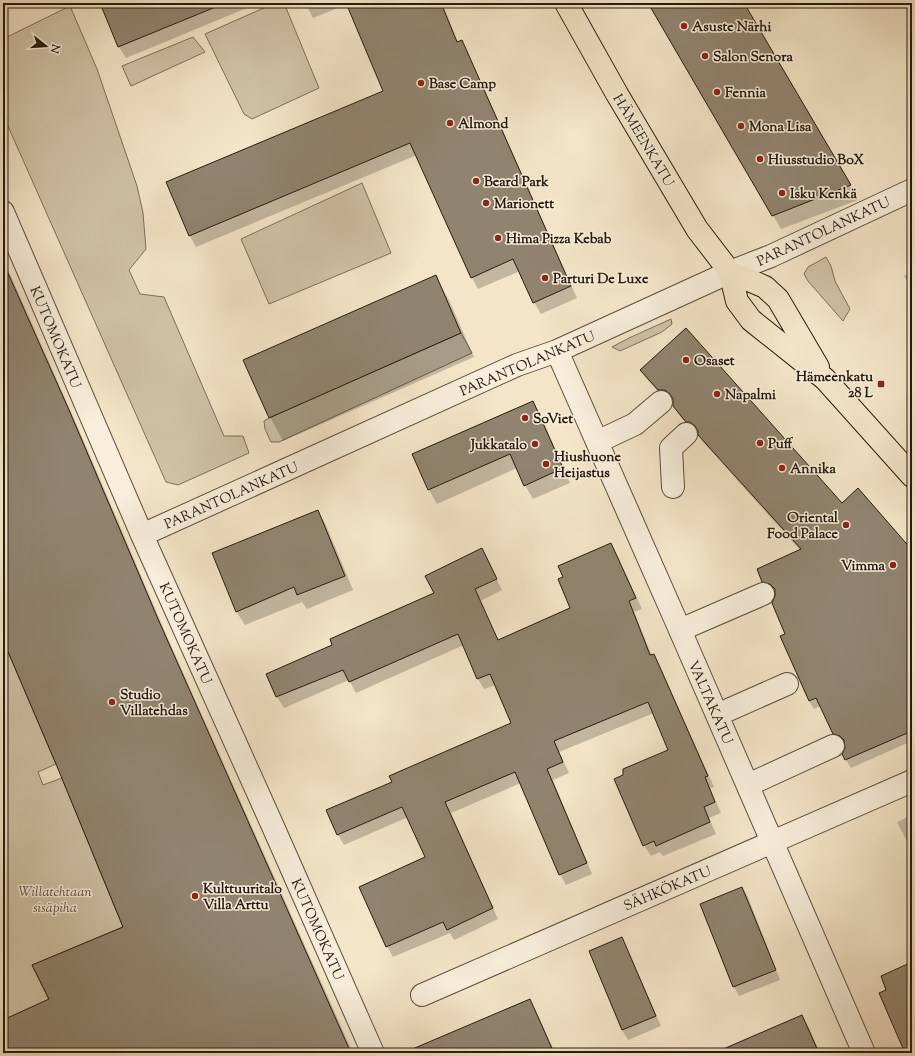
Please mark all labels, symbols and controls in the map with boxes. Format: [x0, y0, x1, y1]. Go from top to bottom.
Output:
place label: Asuste Närhi [692, 18, 771, 38]
marker: Asuste Närhi [679, 21, 689, 31]
north arrow [26, 26, 66, 66]
text: N [46, 41, 64, 55]
place label: Salon Senora [713, 48, 793, 68]
marker: Salon Senora [700, 51, 710, 61]
place label: Base Camp [429, 75, 496, 95]
marker: Base Camp [416, 78, 426, 88]
place label: Fennia [725, 84, 767, 104]
marker: Fennia [712, 87, 722, 97]
street label: HÄMEENKATU [607, 90, 679, 192]
place label: Almond [458, 115, 509, 135]
marker: Almond [445, 118, 455, 128]
place label: Mona Lisa [749, 118, 812, 138]
marker: Mona Lisa [736, 121, 746, 131]
place label: Hiusstudio BoX [768, 151, 864, 171]
marker: Hiusstudio BoX [755, 154, 765, 164]
place label: Beard Park [484, 173, 549, 193]
marker: Beard Park [471, 176, 481, 186]
place label: Isku Kenkä [790, 185, 857, 205]
marker: Isku Kenkä [777, 188, 787, 198]
street label: PARANTOLANKATU [754, 193, 894, 272]
place label: Marionett [494, 195, 554, 215]
marker: Marionett [481, 198, 491, 208]
place label: Hima Pizza Kebab [506, 230, 612, 250]
marker: Hima Pizza Kebab [493, 233, 503, 243]
place label: Parturi De Luxe [553, 270, 649, 290]
marker: Parturi De Luxe [540, 273, 550, 283]
street label: KUTOMOKATU [24, 284, 85, 392]
street label: PARANTOLANKATU [457, 327, 599, 402]
place label: Osaset [694, 352, 735, 372]
marker: Osaset [681, 355, 691, 365]
place label: Hämeenkatu 28 L [796, 368, 874, 404]
marker: Hämeenkatu 28 L [876, 379, 886, 389]
place label: Napalmi [725, 386, 776, 406]
marker: Napalmi [712, 389, 722, 399]
place label: SoViet [533, 410, 573, 430]
marker: SoViet [520, 413, 530, 423]
place label: Puff [768, 435, 794, 455]
place label: Jukkatalo [470, 436, 527, 456]
marker: Puff [755, 438, 765, 448]
marker: Jukkatalo [530, 439, 540, 449]
place label: Hiushuone Heijastus [554, 448, 621, 484]
street label: PARANTOLANKATU [162, 458, 303, 535]
marker: Hiushuone Heijastus [541, 459, 551, 469]
place label: Annika [790, 460, 837, 480]
marker: Annika [777, 463, 787, 473]
place label: Oriental Food Palace [767, 509, 838, 545]
marker: Oriental Food Palace [841, 520, 851, 530]
place label: Vimma [841, 557, 886, 577]
marker: Vimma [888, 560, 898, 570]
street label: KUTOMOKATU [153, 580, 216, 688]
street label: VALTAKATU [682, 658, 737, 748]
place label: Studio Villatehdas [120, 686, 188, 722]
marker: Studio Villatehdas [107, 697, 117, 707]
street label: SÄHKÖKATU [621, 861, 715, 917]
street label: KUTOMOKATU [285, 876, 348, 984]
place label: Kulttuuritalo Villa Arttu [203, 880, 282, 916]
park label: Willatehtaan sisäpiha [18, 883, 92, 919]
marker: Kulttuuritalo Villa Arttu [190, 891, 200, 901]

